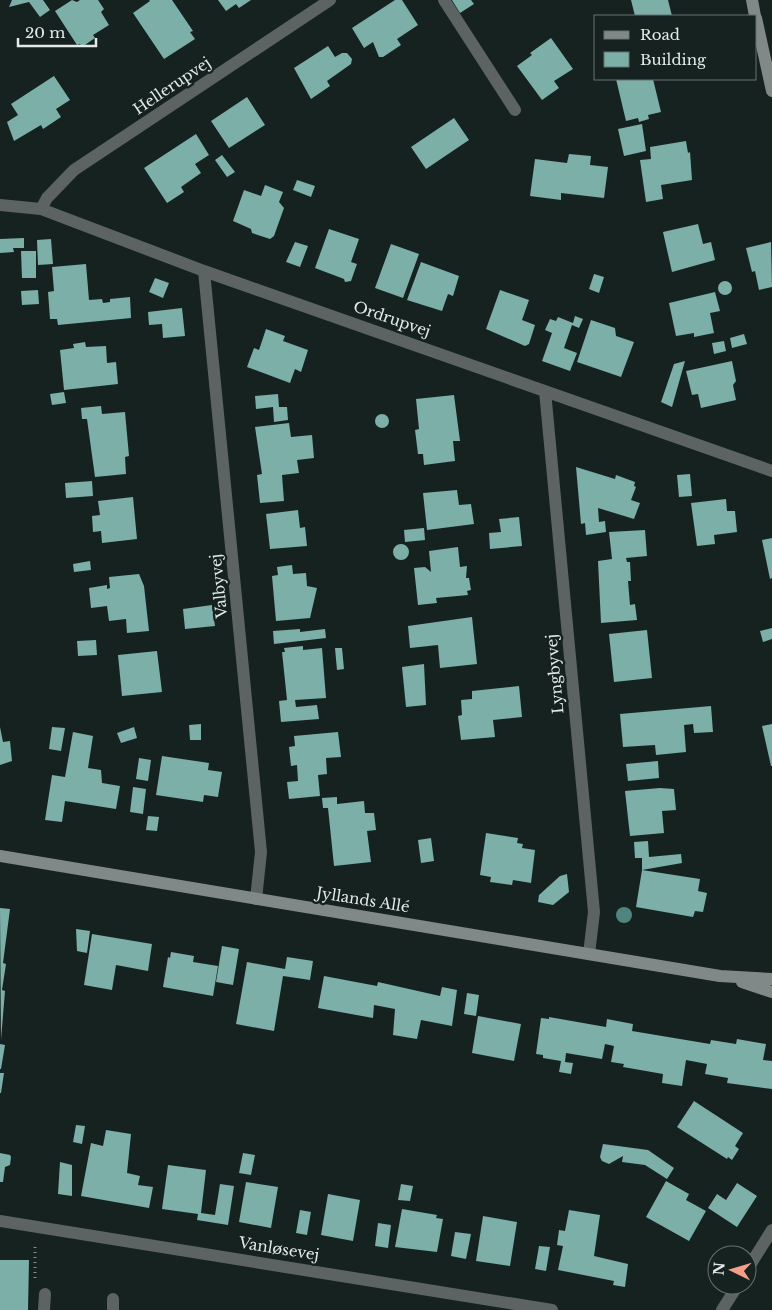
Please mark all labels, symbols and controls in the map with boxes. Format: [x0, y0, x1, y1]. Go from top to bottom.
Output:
scale bar [18, 15, 95, 47]
legend [594, 15, 757, 80]
text: 20 m [25, 23, 65, 42]
text: Road [640, 25, 680, 44]
text: Building [640, 50, 707, 69]
street label: Hellerupvej [129, 53, 214, 118]
street label: Ordrupvej [351, 296, 433, 341]
street label: Valbyvej [206, 553, 231, 620]
street label: Lyngbyvej [542, 633, 567, 715]
street label: Jyllands Allé [313, 882, 411, 916]
street label: Vanløsevej [237, 1233, 320, 1264]
north arrow [707, 1245, 757, 1295]
text: N [710, 1262, 729, 1276]

